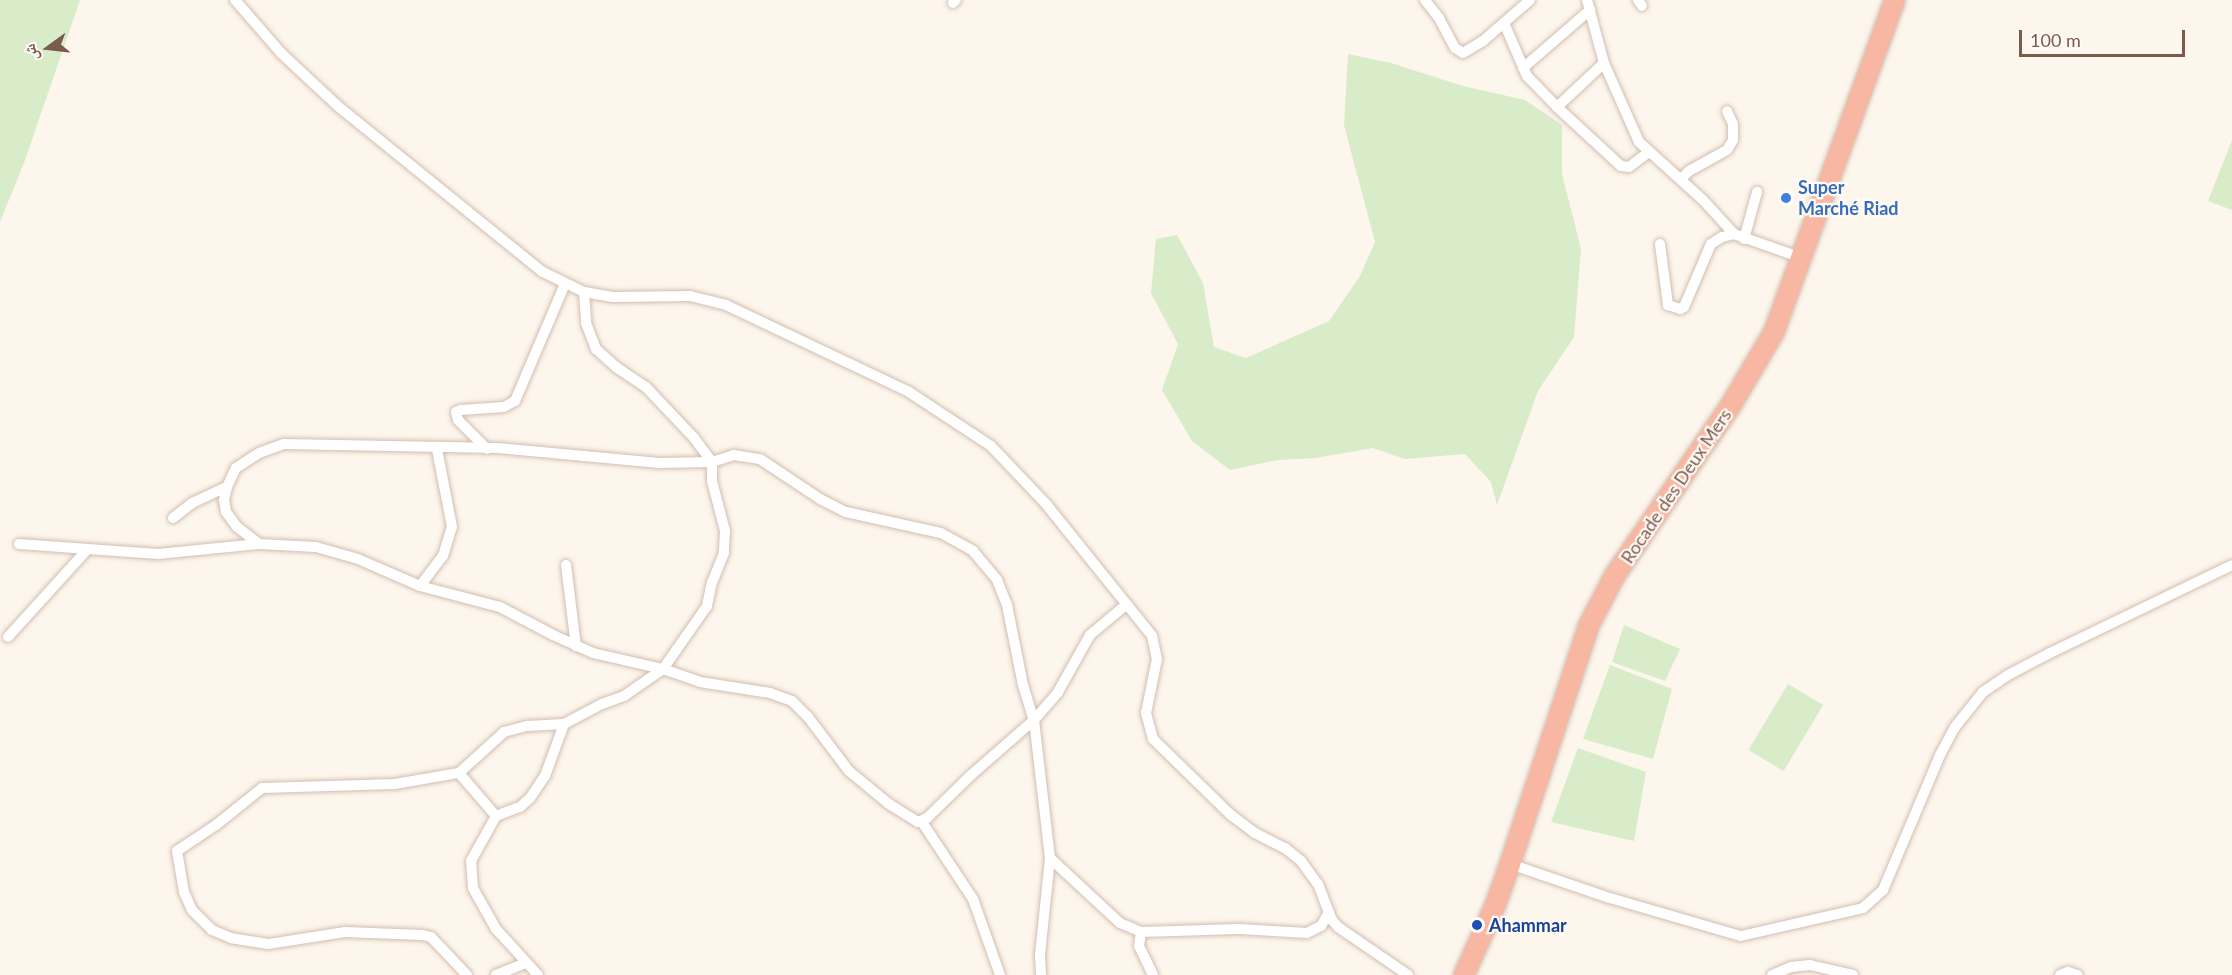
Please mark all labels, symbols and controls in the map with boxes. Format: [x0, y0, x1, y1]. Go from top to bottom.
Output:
north arrow [18, 18, 78, 78]
scale bar [2022, 18, 2188, 56]
text: 100 m [2030, 29, 2081, 51]
text: ش [19, 42, 42, 63]
place label: Super Marché Riad [1798, 177, 1899, 219]
marker: Super Marché Riad [1779, 191, 1793, 205]
street label: Rocade des Deux Mers [1616, 405, 1736, 567]
place label: Ahammar [1489, 914, 1567, 936]
marker: Ahammar [1470, 918, 1484, 932]

